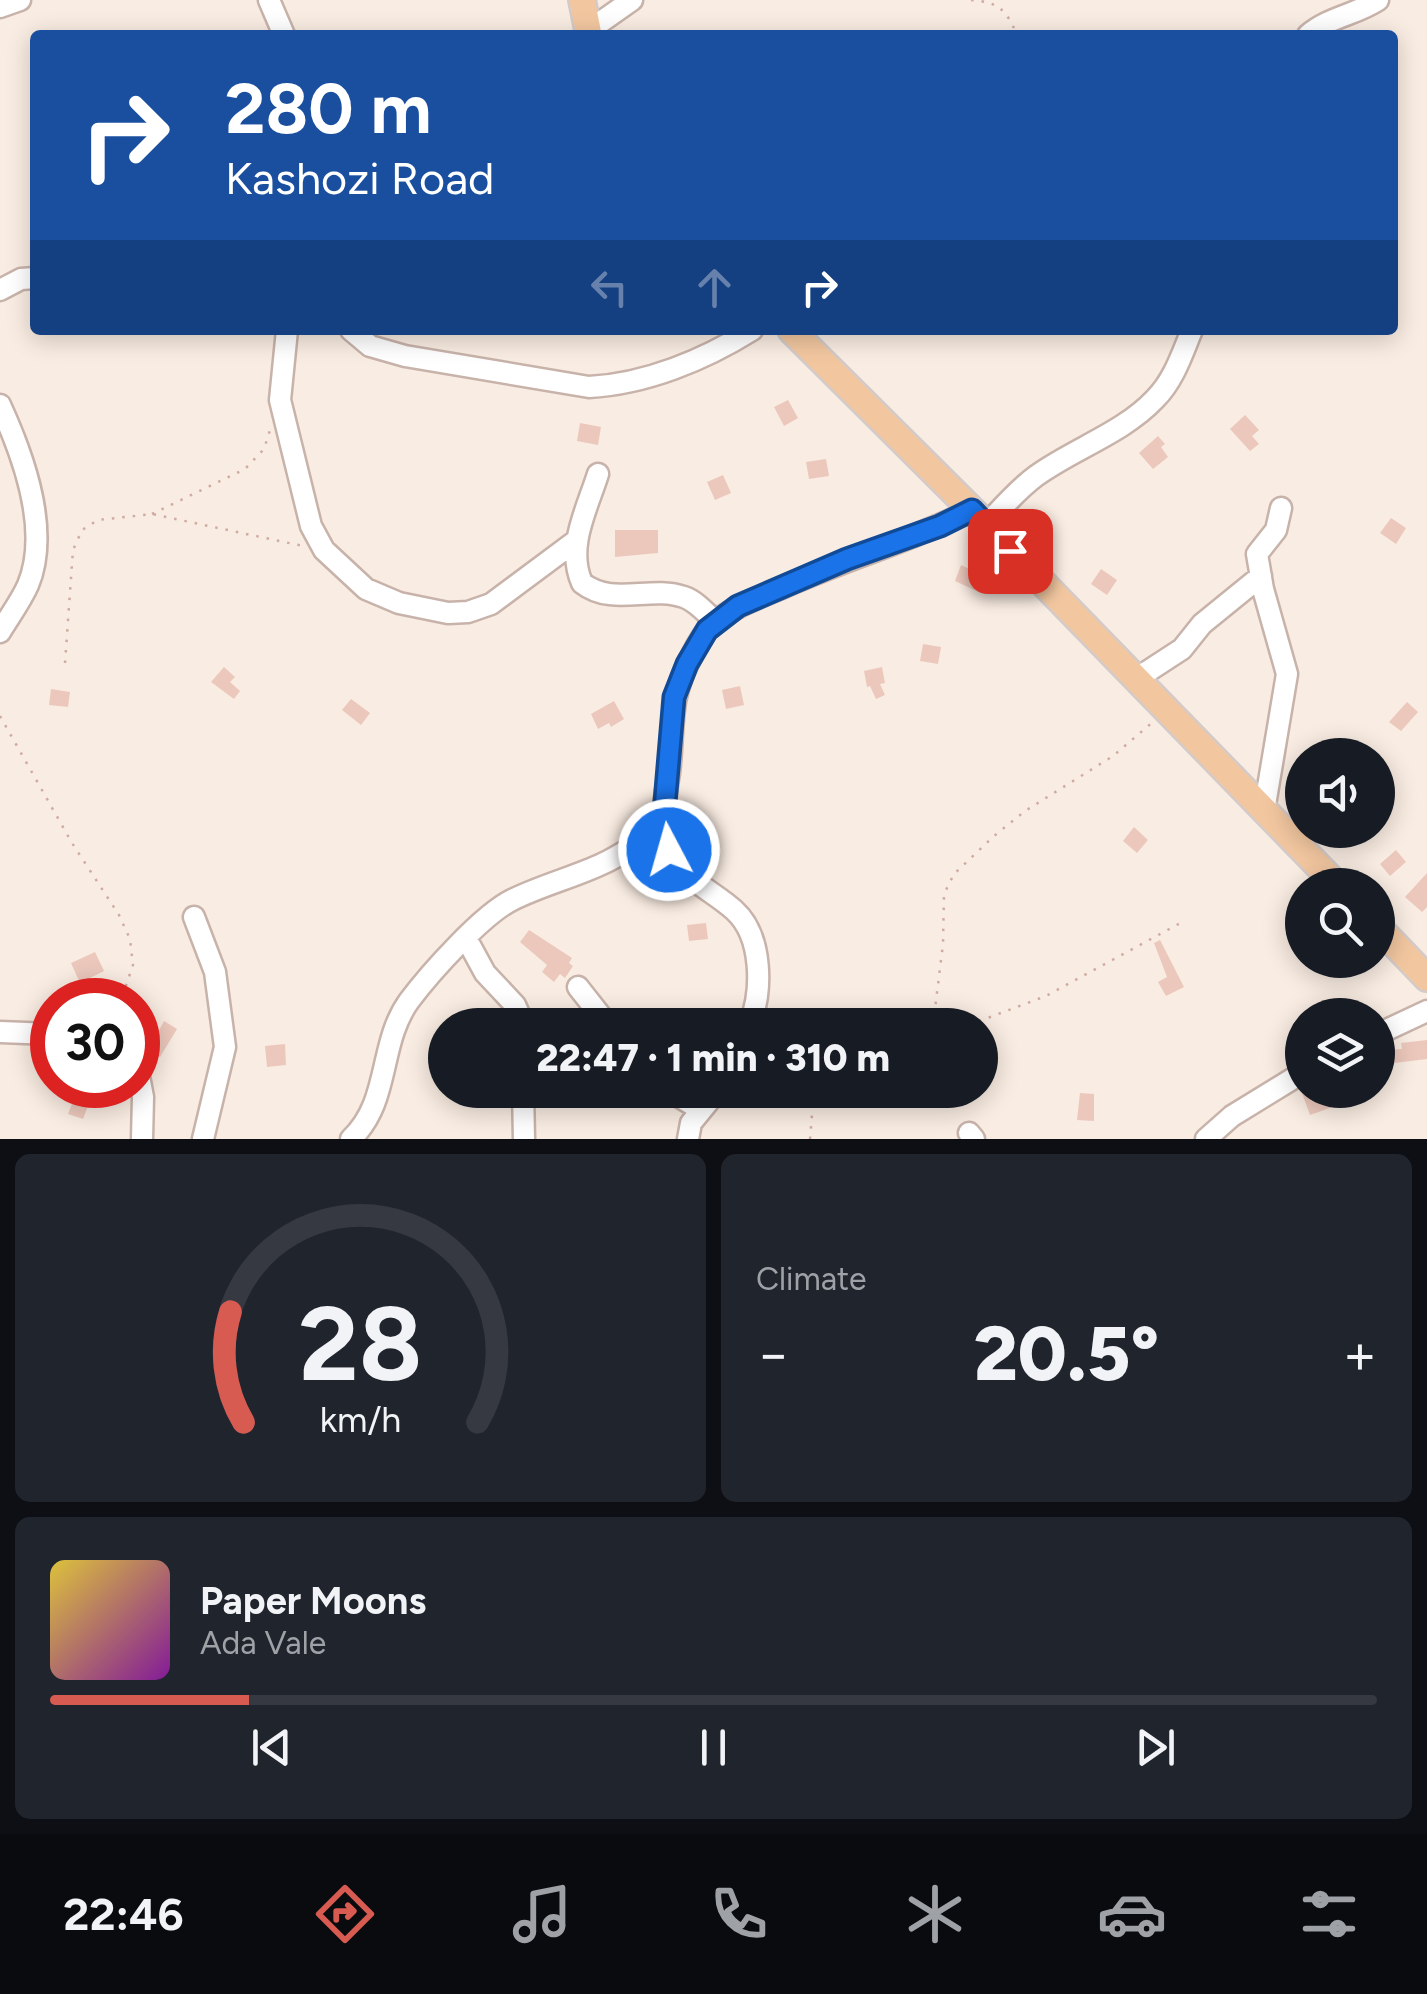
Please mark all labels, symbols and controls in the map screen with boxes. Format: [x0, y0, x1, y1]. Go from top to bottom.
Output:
text: 280 m [225, 66, 431, 151]
icon: right [60, 70, 190, 200]
text: Kashozi Road [225, 151, 494, 205]
icon: left [582, 260, 637, 315]
icon: ahead [687, 260, 742, 315]
icon: right [792, 260, 847, 315]
pin [968, 509, 1053, 594]
icon: arrive [983, 524, 1038, 579]
map controls [1285, 738, 1395, 1108]
button: sound [1285, 738, 1395, 848]
position arrow [617, 798, 721, 902]
button: search [1285, 868, 1395, 978]
speed limit sign: 30 [30, 978, 160, 1108]
button: layers [1285, 998, 1395, 1108]
text: 22:47 · 1 min · 310 m [536, 1035, 890, 1081]
text: Climate [756, 1260, 867, 1298]
text: 28 [299, 1281, 422, 1406]
text: 20.5° [974, 1309, 1159, 1399]
text: − [756, 1321, 790, 1387]
text: + [1343, 1321, 1377, 1387]
text: km/h [320, 1398, 401, 1441]
text: Paper Moons [200, 1578, 426, 1624]
text: Ada Vale [200, 1624, 326, 1662]
icon: previous [244, 1720, 299, 1775]
icon: pause [686, 1720, 741, 1775]
icon: next [1128, 1720, 1183, 1775]
icon: directions [310, 1879, 380, 1949]
icon: music [507, 1879, 577, 1949]
icon: phone [704, 1879, 774, 1949]
icon: climate [900, 1879, 970, 1949]
icon: car [1097, 1879, 1167, 1949]
icon: filters [1294, 1879, 1364, 1949]
text: 22:46 [63, 1887, 184, 1941]

